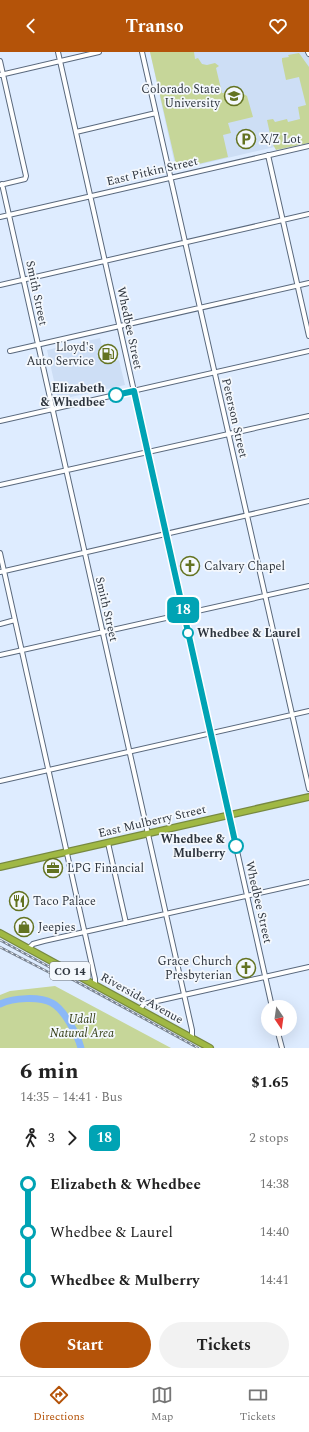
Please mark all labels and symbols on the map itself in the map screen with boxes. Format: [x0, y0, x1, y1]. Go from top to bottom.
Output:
place label: Colorado State University [141, 80, 221, 113]
school or university icon: Colorado State University [223, 85, 245, 107]
parking icon: X/Z Lot [235, 128, 257, 150]
place label: X/Z Lot [260, 130, 301, 149]
street label: East Pitkin Street [104, 152, 200, 191]
street label: Smith Street [20, 259, 53, 327]
street label: Whedbee Street [111, 285, 148, 371]
place label: Lloyd's Auto Service [27, 338, 94, 371]
fuel station icon: Lloyd's Auto Service [97, 343, 119, 365]
street label: Peterson Street [216, 376, 253, 460]
place label: Elizabeth & Whedbee [41, 379, 106, 412]
marker: Elizabeth & Whedbee [108, 387, 124, 403]
church icon: Calvary Chapel [179, 555, 201, 577]
place label: Calvary Chapel [204, 557, 285, 576]
street label: Smith Street [90, 575, 123, 643]
line badge: 18 [165, 597, 201, 623]
place label: Whedbee & Laurel [197, 624, 300, 643]
marker: Whedbee & Laurel [182, 627, 194, 639]
street label: East Mulberry Street [96, 800, 208, 843]
place label: Whedbee & Mulberry [161, 830, 226, 863]
marker: Whedbee & Mulberry [228, 838, 244, 854]
office icon: LPG Financial [42, 857, 64, 879]
place label: LPG Financial [67, 859, 144, 878]
street label: Whedbee Street [240, 859, 277, 945]
restaurant icon: Taco Palace [8, 890, 30, 912]
place label: Taco Palace [33, 892, 96, 911]
shop icon: Jeepies [13, 916, 35, 938]
place label: Jeepies [38, 918, 76, 937]
place label: Grace Church Presbyterian [158, 952, 232, 985]
church icon: Grace Church Presbyterian [235, 957, 257, 979]
road number: CO 14 [50, 962, 90, 980]
street label: Riverside Avenue [97, 968, 187, 1029]
north arrow [261, 1000, 297, 1036]
park label: Udall Natural Area [50, 1010, 114, 1043]

